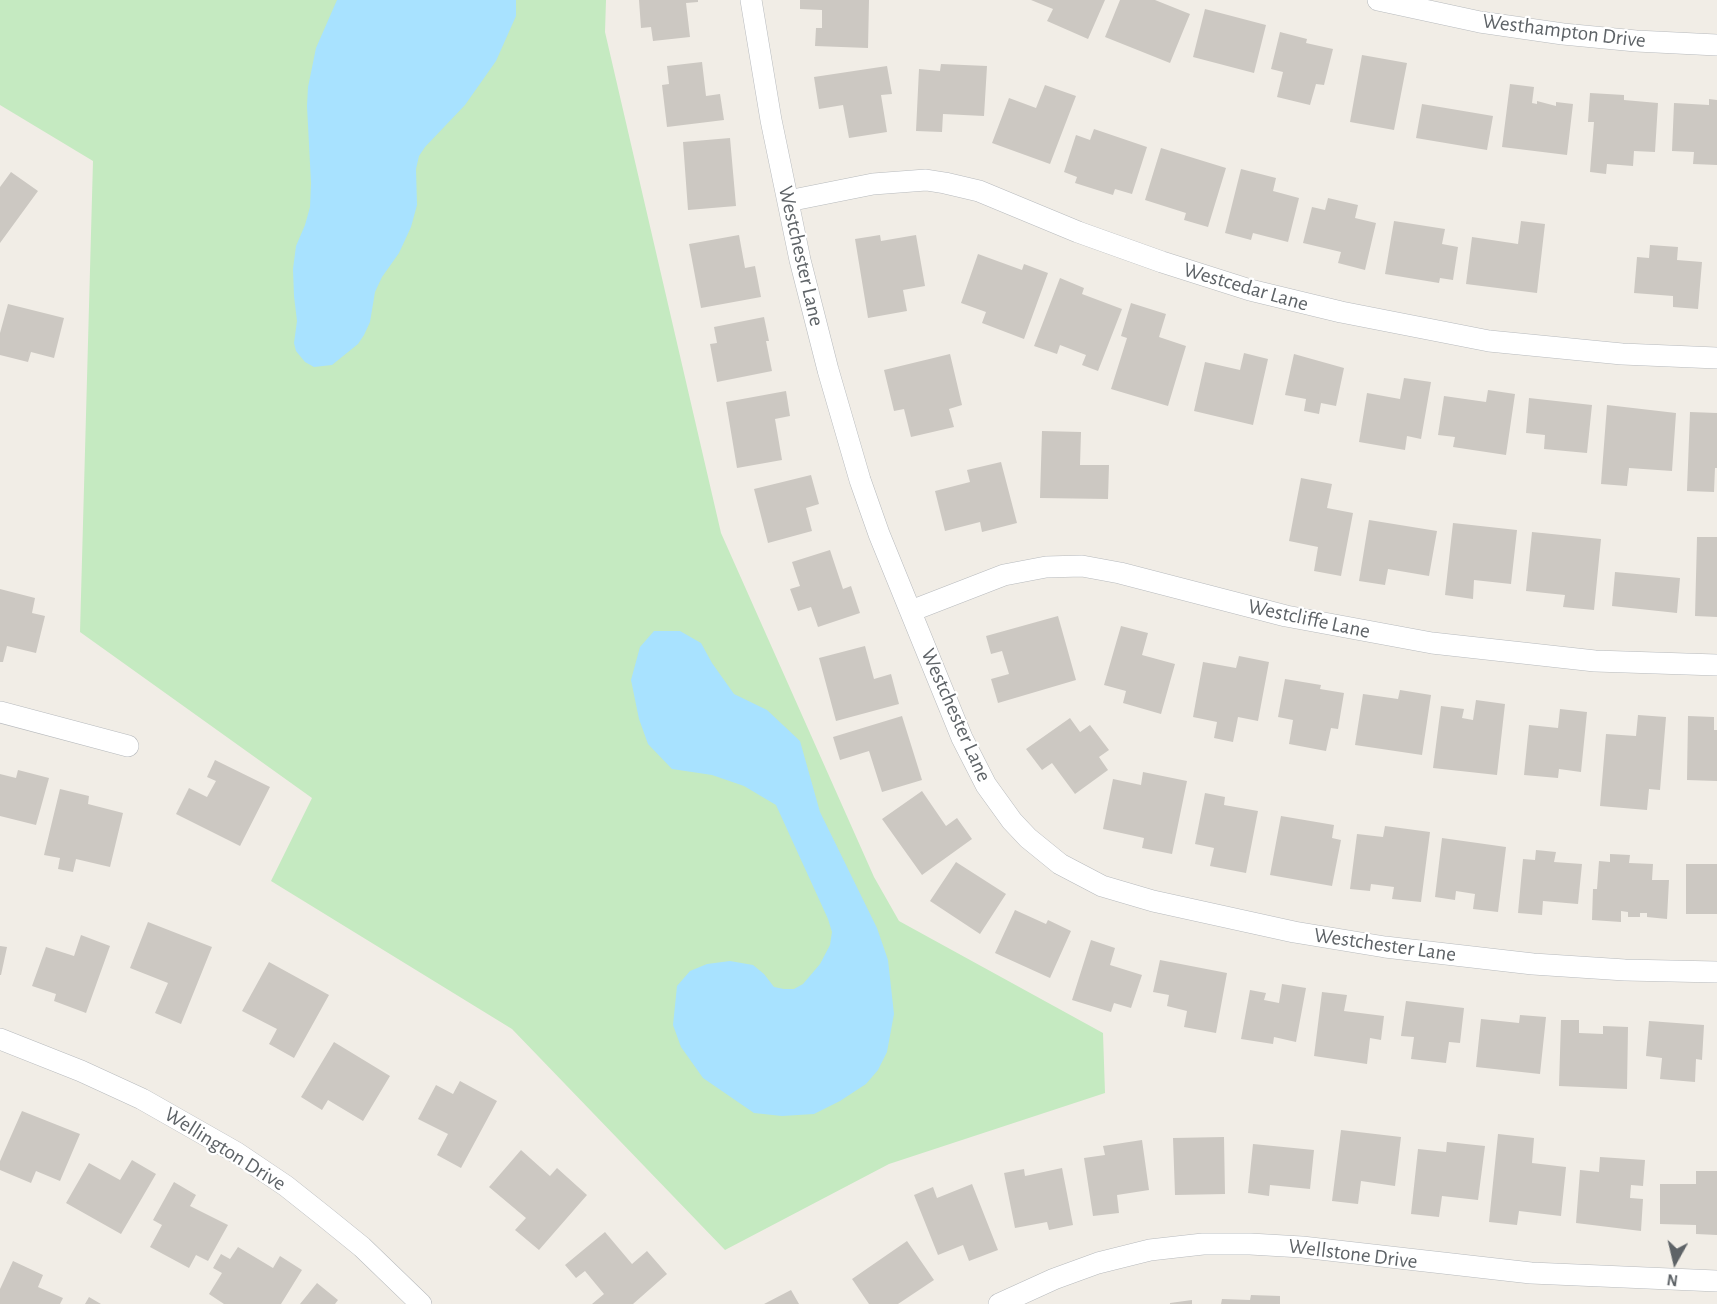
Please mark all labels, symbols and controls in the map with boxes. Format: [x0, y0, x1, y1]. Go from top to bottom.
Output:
street label: Westhampton Drive [1481, 8, 1647, 54]
street label: Westchester Lane [773, 183, 829, 329]
street label: Westcedar Lane [1181, 257, 1311, 317]
street label: Westcliffe Lane [1246, 594, 1372, 644]
street label: Westchester Lane [915, 644, 997, 786]
street label: Westchester Lane [1312, 923, 1458, 967]
street label: Wellington Drive [160, 1102, 290, 1196]
north arrow [1645, 1232, 1705, 1292]
street label: Wellstone Drive [1287, 1234, 1419, 1274]
text: N [1666, 1271, 1679, 1289]

